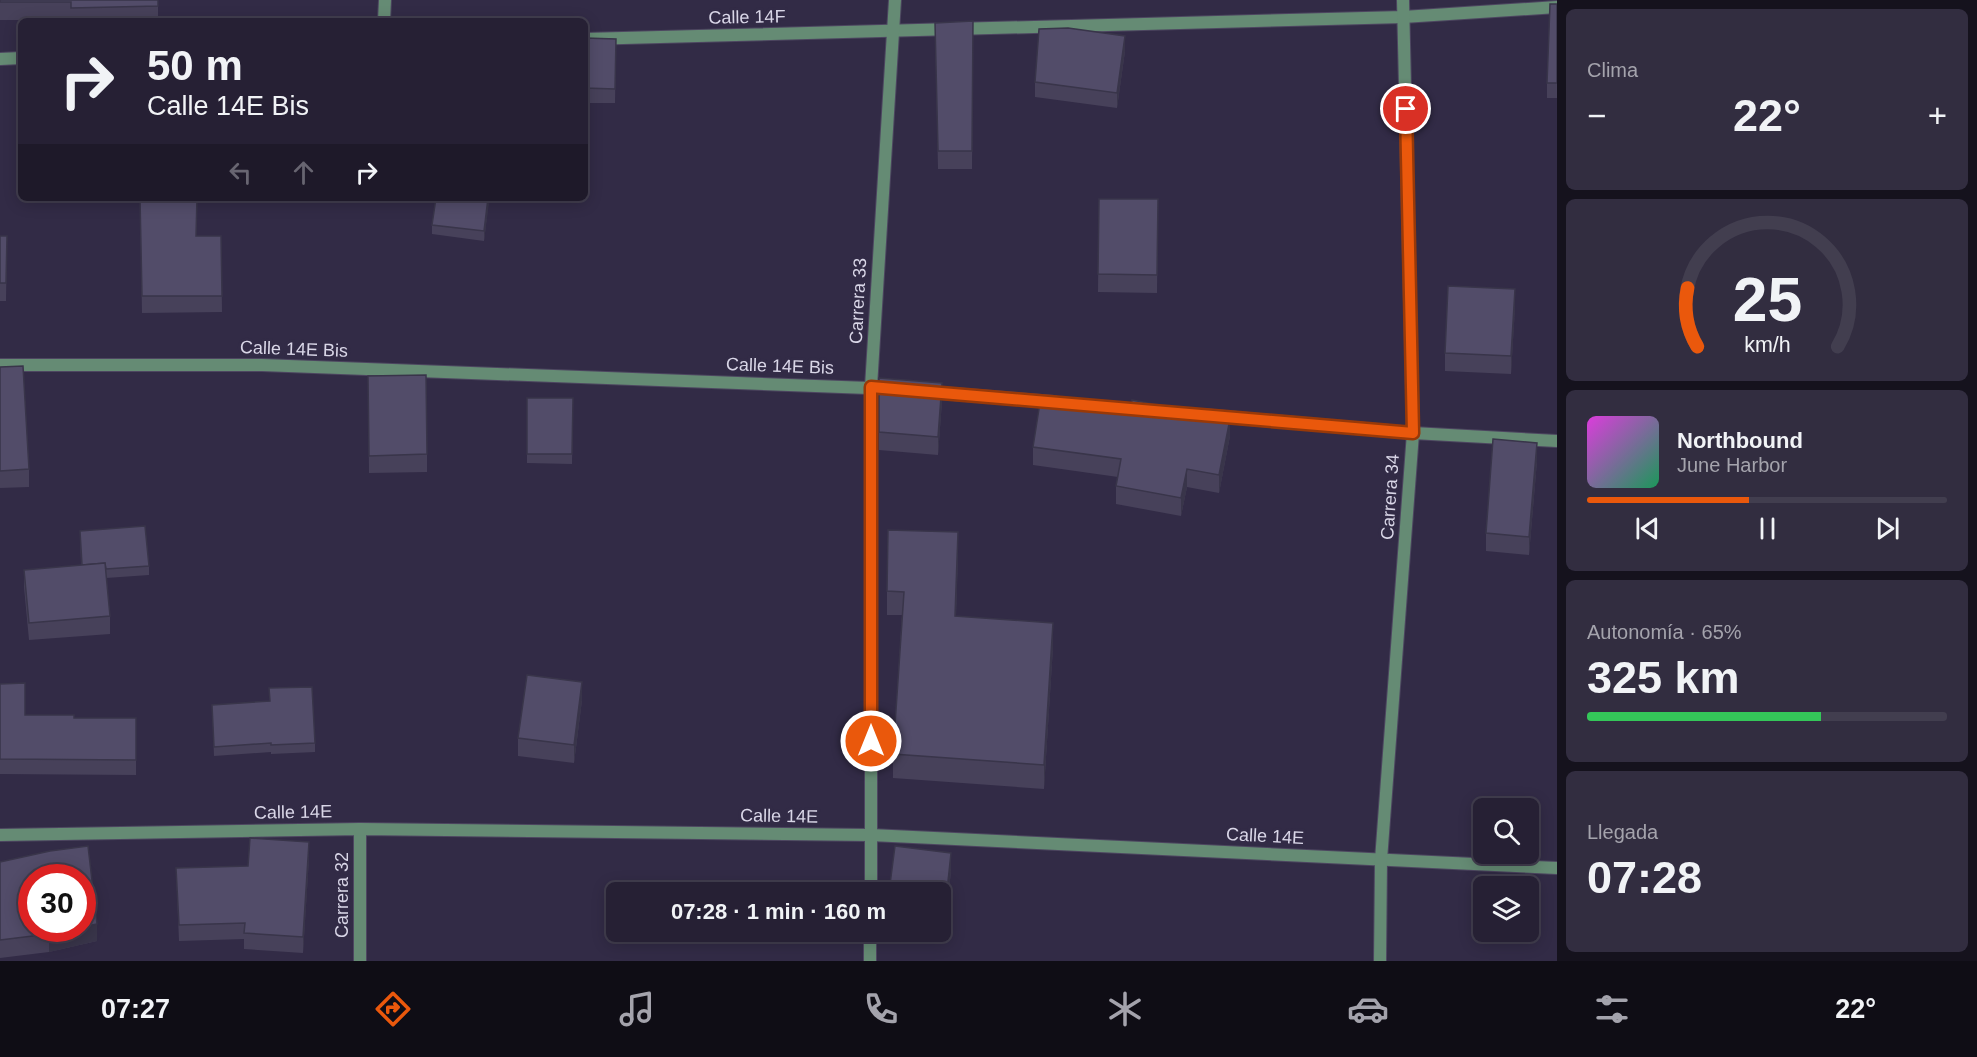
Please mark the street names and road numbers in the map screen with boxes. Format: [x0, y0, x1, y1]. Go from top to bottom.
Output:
street label: Calle 14F [708, 6, 786, 28]
street label: Carrera 33 [846, 258, 870, 344]
street label: Calle 14E Bis [240, 337, 348, 361]
street label: Calle 14E Bis [726, 354, 834, 378]
street label: Carrera 34 [1377, 453, 1403, 541]
street label: Calle 14E [254, 801, 332, 823]
street label: Calle 14E [740, 805, 818, 827]
street label: Calle 14E [1226, 824, 1304, 848]
street label: Carrera 32 [332, 852, 352, 938]

